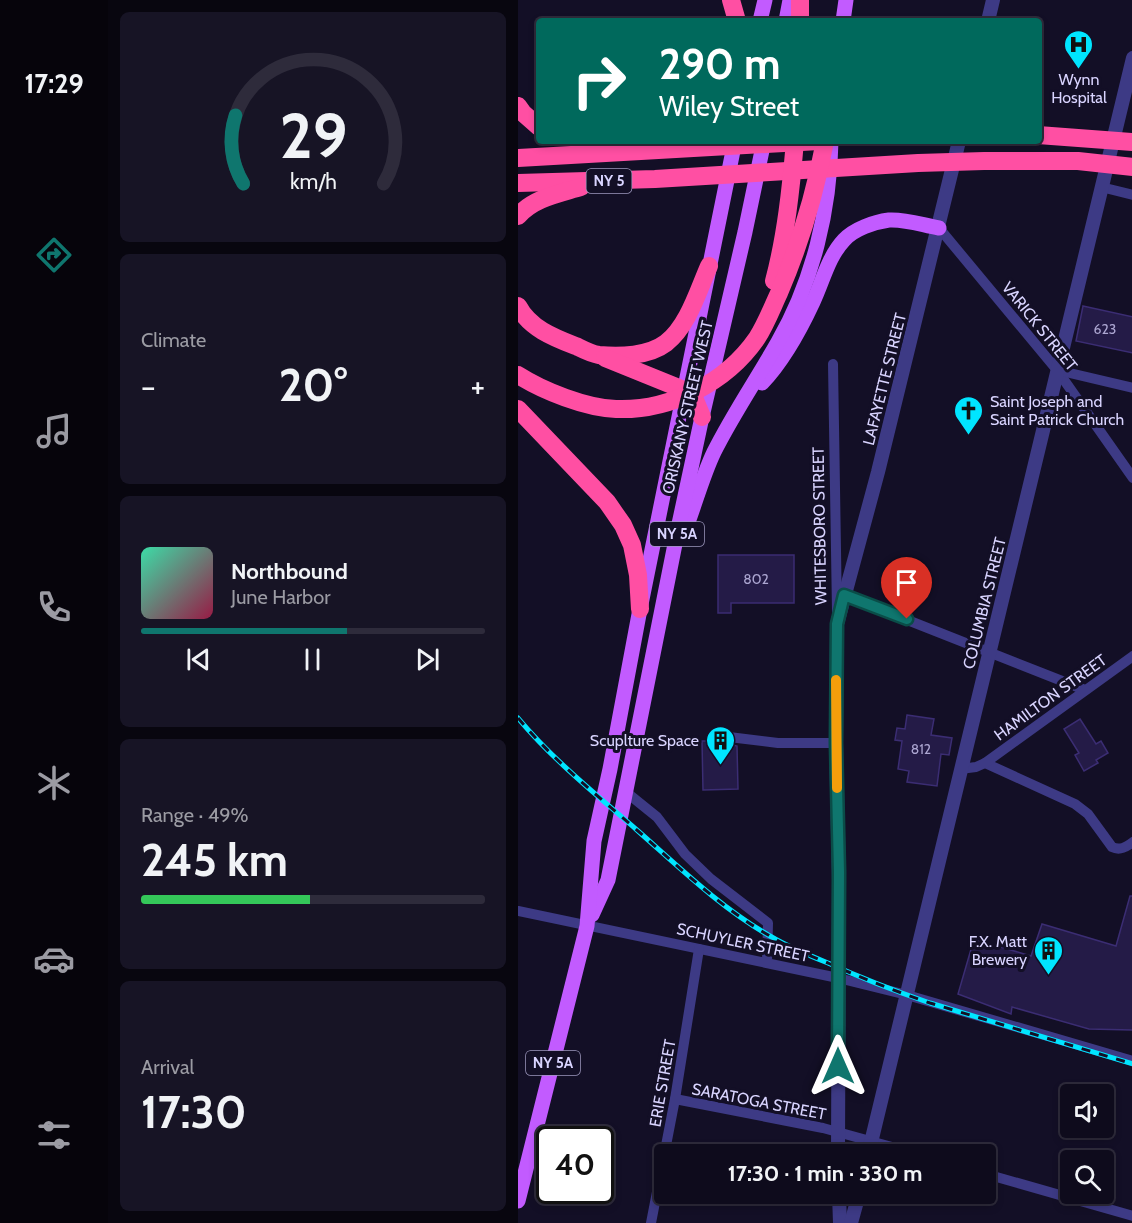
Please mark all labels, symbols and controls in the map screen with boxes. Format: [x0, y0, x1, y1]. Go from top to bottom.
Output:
hospital icon: Wynn Hospital [1063, 28, 1095, 70]
text: 290 m [659, 38, 780, 90]
icon: right [560, 42, 638, 120]
text: 17:29 [24, 67, 84, 100]
place label: Wynn Hospital [1051, 70, 1107, 107]
text: Wiley Street [659, 90, 799, 123]
text: 29 [279, 98, 347, 174]
text: km/h [290, 168, 336, 194]
road number: NY 5 [586, 169, 631, 193]
icon: directions [33, 234, 75, 276]
street label: VARICK STREET [998, 278, 1082, 375]
street label: LAFAYETTE STREET [859, 311, 910, 447]
street label: ORISKANY STREET WEST [658, 318, 717, 496]
house number: 623 [1094, 320, 1116, 338]
text: Climate [141, 328, 206, 352]
text: 20° [279, 358, 347, 412]
text: − [141, 366, 156, 406]
text: + [470, 366, 485, 406]
place label: Saint Joseph and Saint Patrick Church [990, 392, 1124, 429]
church icon: Saint Joseph and Saint Patrick Church [953, 394, 985, 436]
icon: music [33, 410, 75, 452]
street label: WHITESBORO STREET [809, 446, 830, 605]
road number: NY 5A [650, 522, 704, 546]
street label: COLUMBIA STREET [959, 535, 1010, 671]
pin [881, 557, 932, 619]
text: Northbound [231, 558, 348, 585]
icon: arrive [890, 566, 923, 599]
house number: 802 [743, 570, 769, 588]
text: June Harbor [231, 585, 331, 609]
icon: phone [33, 586, 75, 628]
icon: previous [182, 643, 215, 676]
icon: pause [296, 643, 329, 676]
icon: next [411, 643, 444, 676]
street label: HAMILTON STREET [990, 650, 1111, 745]
building icon: Scuplture Space [704, 724, 736, 766]
place label: Scuplture Space [590, 731, 699, 750]
house number: 812 [911, 740, 931, 758]
icon: climate [33, 762, 75, 804]
text: Range · 49% [141, 803, 249, 827]
text: 245 km [141, 833, 288, 887]
street label: SCHUYLER STREET [675, 919, 811, 966]
place label: F.X. Matt Brewery [969, 932, 1028, 969]
building icon: F.X. Matt Brewery [1032, 934, 1064, 976]
icon: car [33, 938, 75, 980]
position arrow [806, 1034, 870, 1098]
street label: ERIE STREET [645, 1037, 680, 1128]
road number: NY 5A [526, 1051, 580, 1075]
text: Arrival [141, 1055, 194, 1079]
street label: SARATOGA STREET [690, 1079, 828, 1124]
map controls [1060, 1084, 1114, 1204]
button: sound [1060, 1084, 1114, 1138]
text: 17:30 [141, 1085, 247, 1139]
icon: filters [33, 1114, 75, 1156]
speed limit sign: 40 [536, 1126, 614, 1204]
button: search [1060, 1150, 1114, 1204]
text: 17:30 · 1 min · 330 m [728, 1160, 922, 1187]

